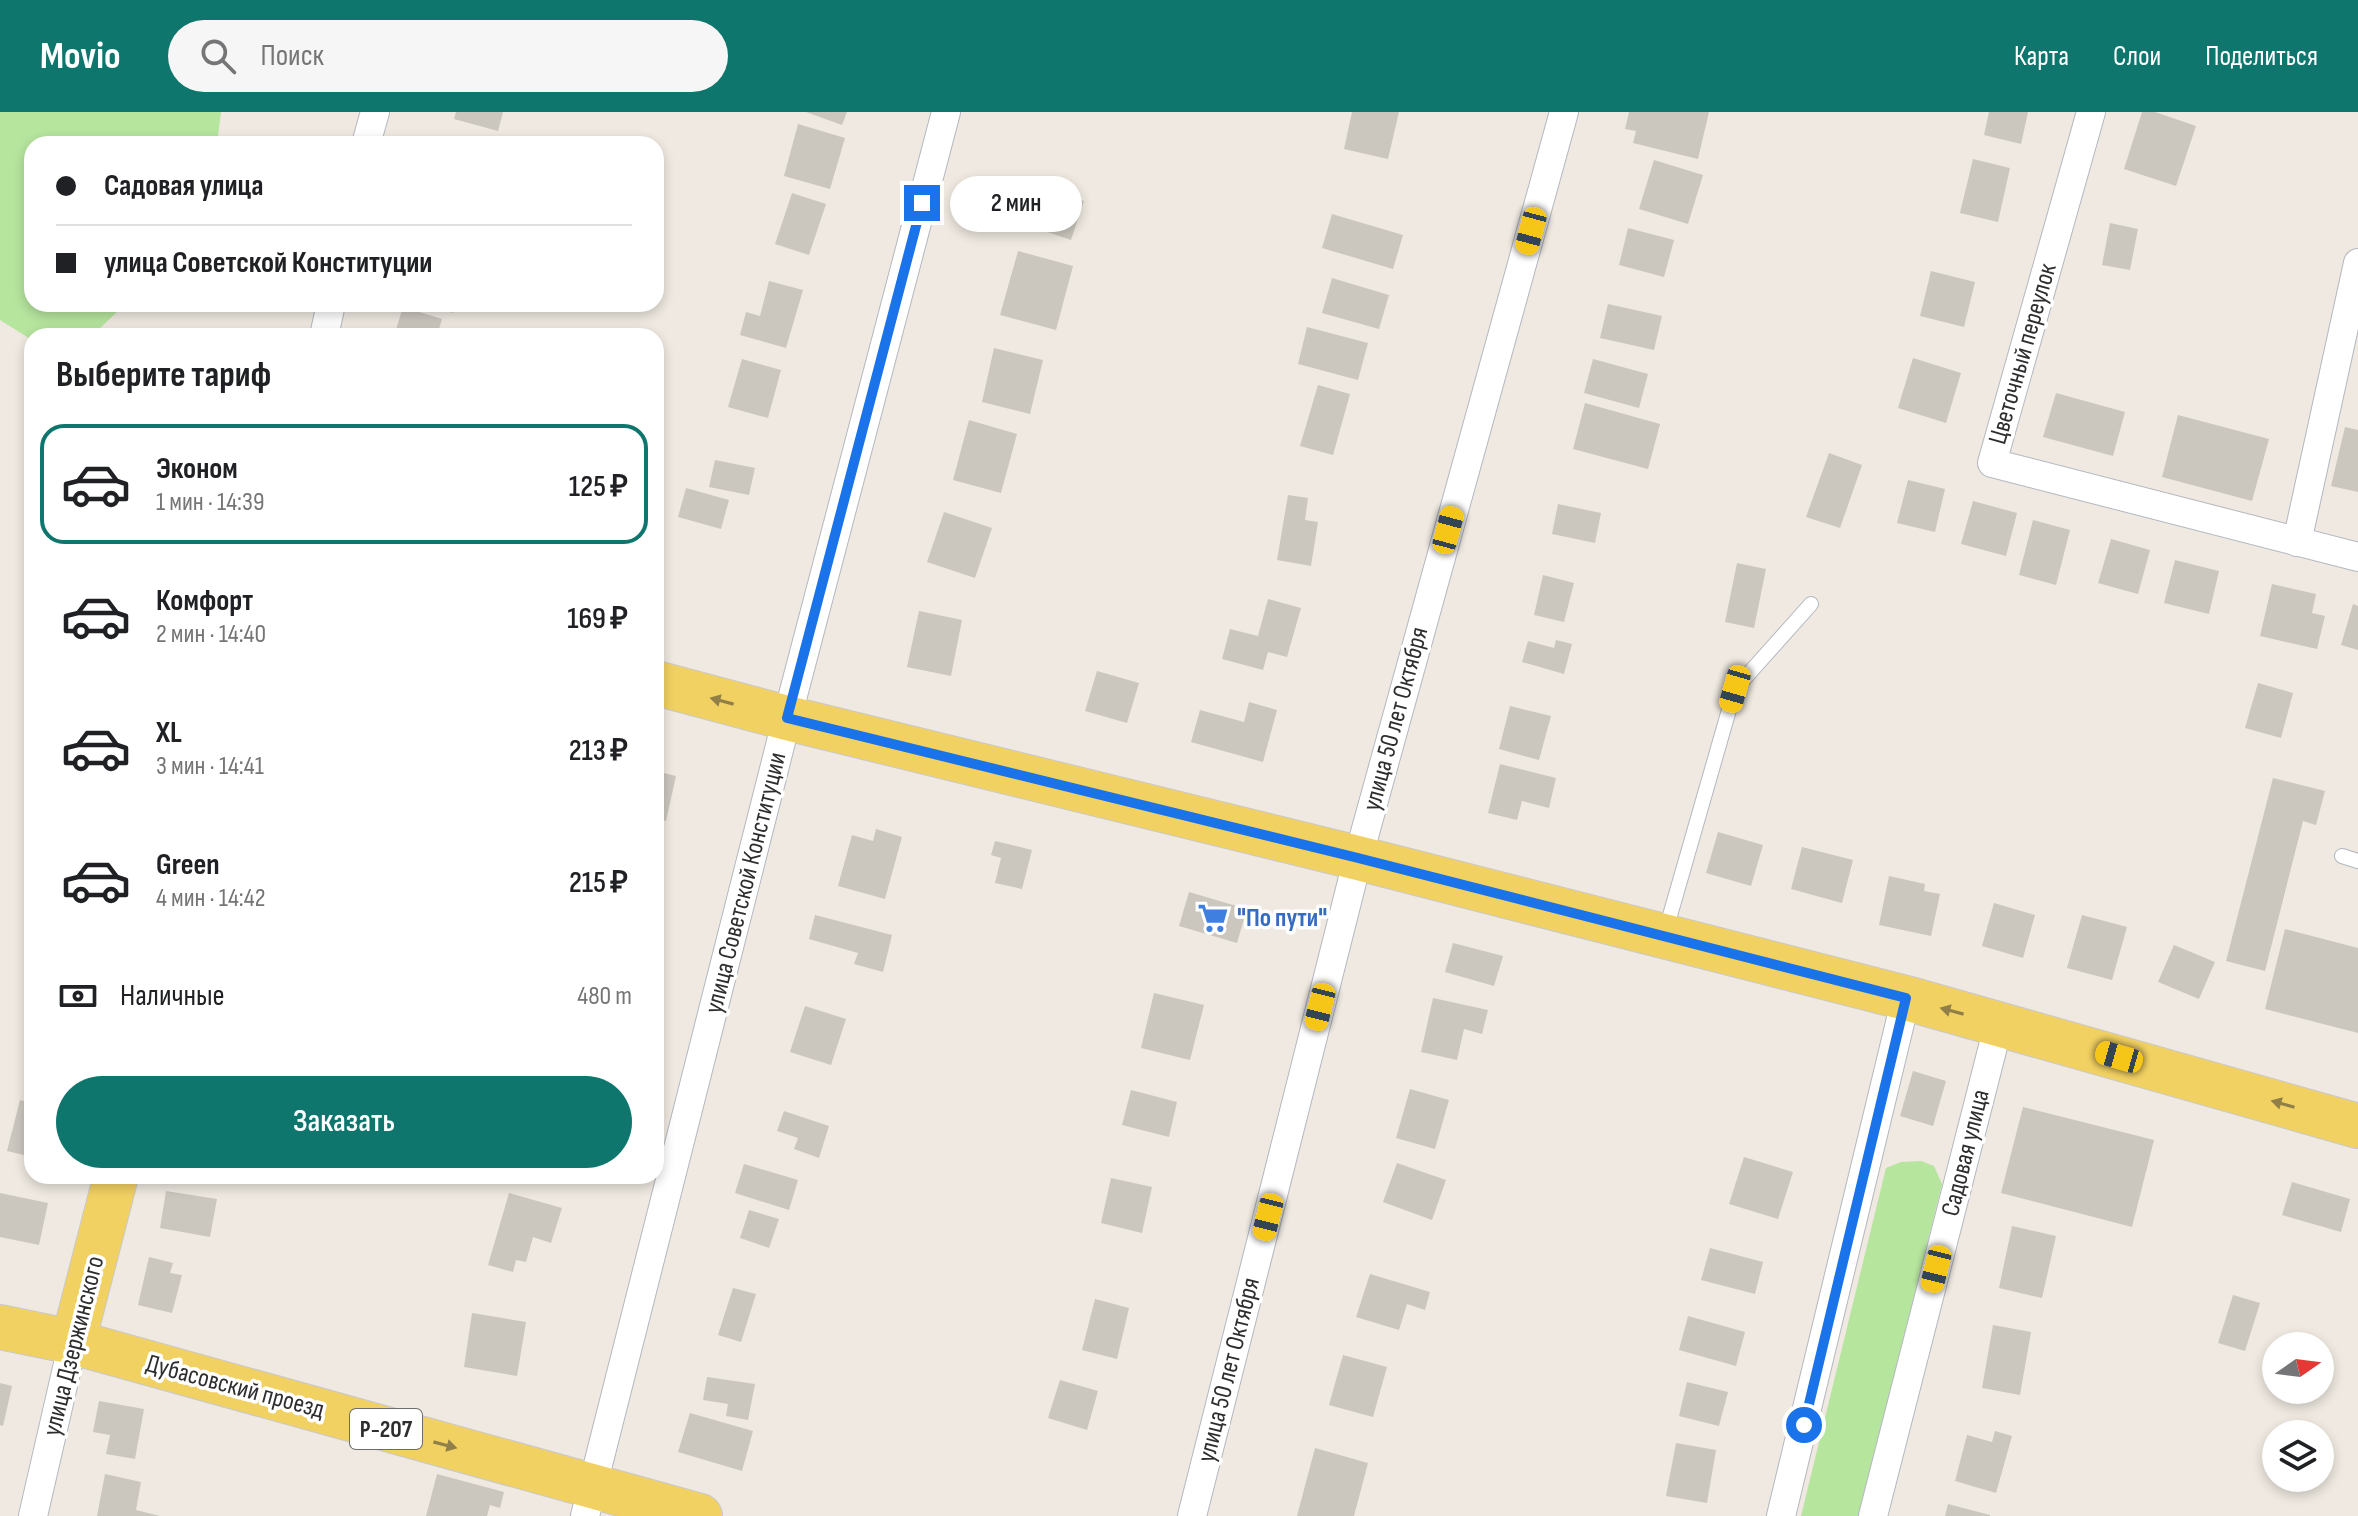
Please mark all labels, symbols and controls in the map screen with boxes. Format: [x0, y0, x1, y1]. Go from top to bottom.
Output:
search box [168, 20, 728, 92]
text: Movio [40, 34, 120, 79]
icon: search [196, 34, 240, 78]
text: Поиск [260, 38, 324, 74]
text: Карта [2014, 40, 2069, 73]
text: Слои [2113, 40, 2161, 73]
text: Поделиться [2205, 40, 2318, 73]
text: Садовая улица [104, 168, 264, 204]
callout: 2 мин [950, 175, 1082, 231]
route end [904, 185, 940, 221]
text: 2 мин [991, 188, 1041, 219]
car [1513, 205, 1549, 257]
text: улица Советской Конституции [104, 245, 433, 281]
street label: Цветочный переулок [1982, 260, 2064, 448]
text: Выберите тариф [56, 354, 271, 397]
icon: car [60, 448, 132, 520]
text: Эконом [156, 451, 238, 487]
text: 125 ₽ [569, 469, 628, 505]
text: 1 мин · 14:39 [156, 487, 264, 518]
car [1430, 504, 1466, 556]
icon: car [60, 580, 132, 652]
text: Комфорт [156, 583, 253, 619]
text: 169 ₽ [567, 601, 628, 637]
text: 2 мин · 14:40 [156, 619, 266, 650]
street label: улица 50 лет Октября [1357, 624, 1435, 814]
car [1717, 663, 1753, 715]
one-way arrow [710, 694, 734, 707]
icon: car [60, 712, 132, 784]
text: XL [156, 715, 182, 751]
text: 213 ₽ [569, 733, 628, 769]
street label: улица Советской Конституции [699, 749, 793, 1017]
text: 3 мин · 14:41 [156, 751, 264, 782]
icon: car [60, 844, 132, 916]
text: Green [156, 847, 220, 883]
text: 215 ₽ [569, 865, 628, 901]
text: 4 мин · 14:42 [156, 883, 265, 914]
supermarket icon: "По пути" [1196, 901, 1230, 935]
place label: "По пути" [1237, 903, 1327, 934]
icon: cash [56, 974, 100, 1018]
text: Наличные [120, 978, 225, 1014]
text: 480 m [577, 981, 632, 1012]
car [1303, 981, 1337, 1033]
one-way arrow [1939, 1004, 1964, 1016]
car [2093, 1039, 2145, 1075]
button: Заказать [56, 1076, 632, 1168]
street label: Садовая улица [1935, 1086, 1997, 1220]
one-way arrow [2271, 1097, 2295, 1110]
car [1251, 1191, 1285, 1243]
car [1919, 1243, 1953, 1295]
street label: улица Дзержинского [37, 1253, 111, 1439]
street label: улица 50 лет Октября [1191, 1275, 1267, 1465]
north arrow [2262, 1332, 2334, 1404]
map controls [2262, 1332, 2334, 1492]
street label: Дубасовский проезд [143, 1348, 328, 1426]
route start [1786, 1407, 1822, 1443]
road number: Р-207 [350, 1409, 422, 1449]
button: layers [2262, 1420, 2334, 1492]
one-way arrow [433, 1439, 457, 1452]

